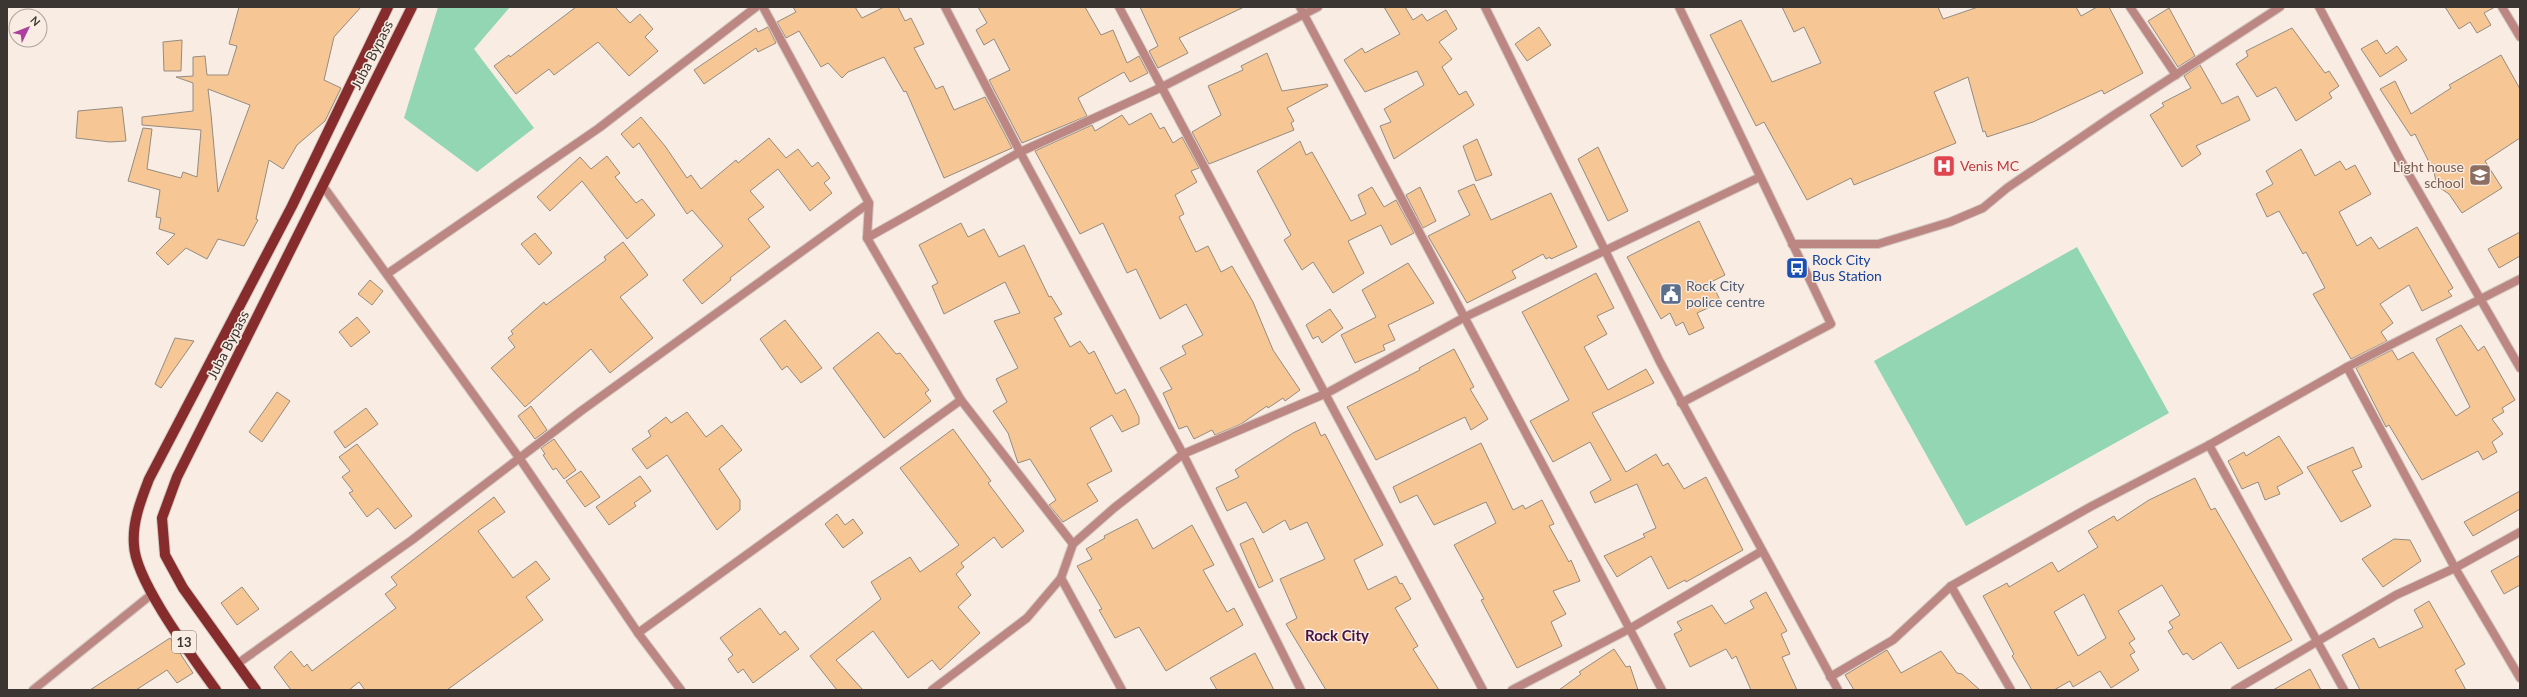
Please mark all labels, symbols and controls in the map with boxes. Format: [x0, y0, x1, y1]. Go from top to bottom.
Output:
north arrow [8, 8, 48, 48]
text: N [28, 13, 43, 28]
street label: Juba Bypass [347, 18, 396, 92]
hospital icon: Venis MC [1931, 153, 1957, 179]
place label: Venis MC [1960, 157, 2020, 174]
place label: Light house school [2393, 158, 2464, 191]
school or university icon: Light house school [2467, 162, 2493, 188]
place label: Rock City Bus Station [1812, 251, 1882, 284]
bus stop icon: Rock City Bus Station [1784, 255, 1810, 281]
place label: Rock City police centre [1686, 277, 1765, 310]
public building icon: Rock City police centre [1658, 281, 1684, 307]
street label: Juba Bypass [203, 308, 252, 382]
district label: Rock City [1305, 626, 1369, 644]
road number: 13 [172, 631, 196, 653]

